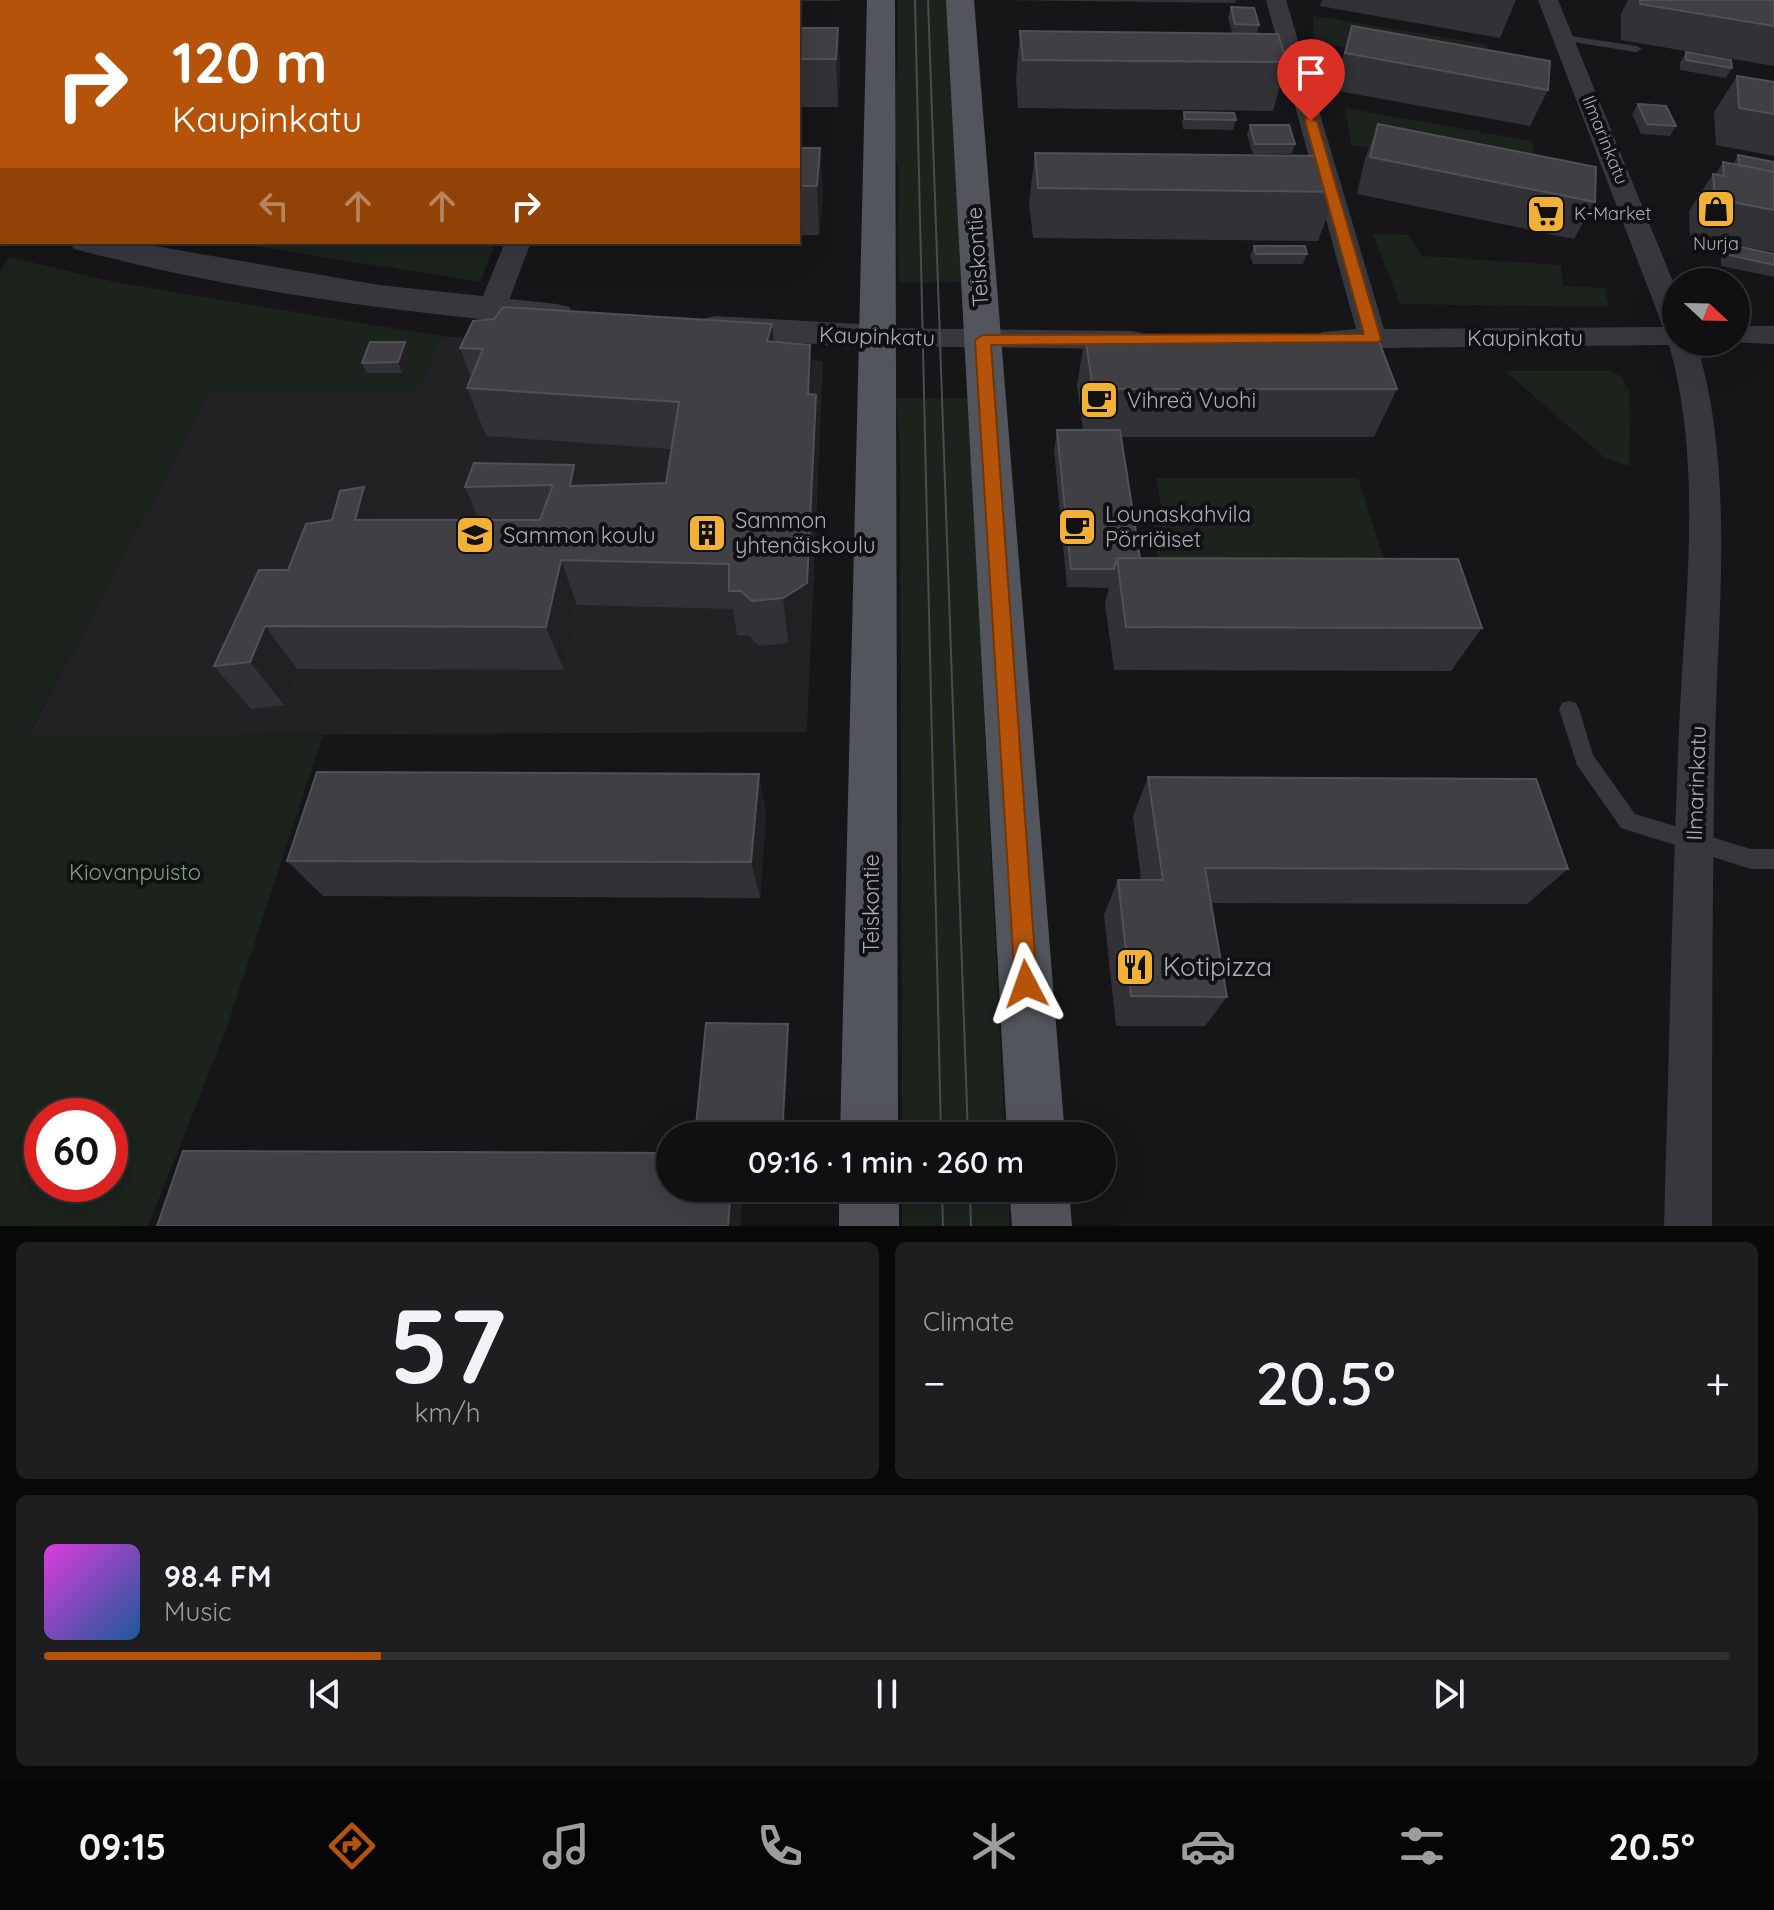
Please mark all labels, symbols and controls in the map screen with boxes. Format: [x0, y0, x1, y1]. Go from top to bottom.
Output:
text: 120 m [172, 27, 327, 97]
icon: right [40, 32, 144, 136]
pin [1277, 39, 1345, 121]
icon: arrive [1289, 51, 1333, 95]
street label: Ilmarinkatu [1577, 92, 1634, 188]
text: Kaupinkatu [172, 96, 362, 141]
icon: left [252, 184, 296, 228]
icon: ahead [336, 184, 380, 228]
icon: ahead [420, 184, 464, 228]
icon: right [504, 184, 548, 228]
shop icon: Nurja [1695, 188, 1737, 230]
supermarket icon: K-Market [1525, 193, 1567, 235]
place label: K-Market [1574, 202, 1651, 225]
street label: Teiskontie [960, 206, 994, 308]
place label: Nurja [1693, 232, 1739, 255]
north arrow [1662, 268, 1750, 356]
map controls [1662, 268, 1750, 356]
street label: Kaupinkatu [818, 320, 936, 352]
street label: Kaupinkatu [1467, 324, 1583, 352]
cafe icon: Vihreä Vuohi [1078, 379, 1120, 421]
place label: Vihreä Vuohi [1127, 386, 1256, 414]
place label: Lounaskahvila Pörriäiset [1105, 500, 1251, 553]
place label: Sammon yhtenäiskoulu [735, 506, 875, 559]
cafe icon: Lounaskahvila Pörriäiset [1056, 506, 1098, 548]
building icon: Sammon yhtenäiskoulu [686, 512, 728, 554]
school or university icon: Sammon koulu [454, 514, 496, 556]
place label: Sammon koulu [503, 521, 655, 549]
street label: Ilmarinkatu [1680, 725, 1712, 841]
street label: Teiskontie [857, 854, 885, 954]
park label: Kiovanpuisto [69, 858, 201, 886]
position arrow [984, 942, 1068, 1026]
restaurant icon: Kotipizza [1114, 946, 1156, 988]
place label: Kotipizza [1163, 950, 1272, 983]
speed limit sign: 60 [24, 1098, 128, 1202]
text: 09:16 · 1 min · 260 m [748, 1143, 1024, 1181]
text: 57 [389, 1279, 506, 1409]
text: Climate [923, 1305, 1014, 1338]
text: 20.5° [1255, 1345, 1396, 1420]
text: − [923, 1355, 946, 1410]
text: + [1705, 1355, 1730, 1410]
text: km/h [415, 1396, 480, 1429]
text: 98.4 FM [164, 1557, 272, 1595]
text: Music [164, 1595, 232, 1628]
icon: previous [303, 1672, 347, 1716]
icon: pause [865, 1672, 909, 1716]
icon: next [1427, 1672, 1471, 1716]
icon: directions [324, 1818, 380, 1874]
icon: music [538, 1818, 594, 1874]
icon: phone [752, 1818, 808, 1874]
icon: climate [966, 1818, 1022, 1874]
icon: car [1180, 1818, 1236, 1874]
icon: filters [1394, 1818, 1450, 1874]
text: 09:15 [79, 1824, 166, 1869]
text: 20.5° [1608, 1824, 1695, 1869]

